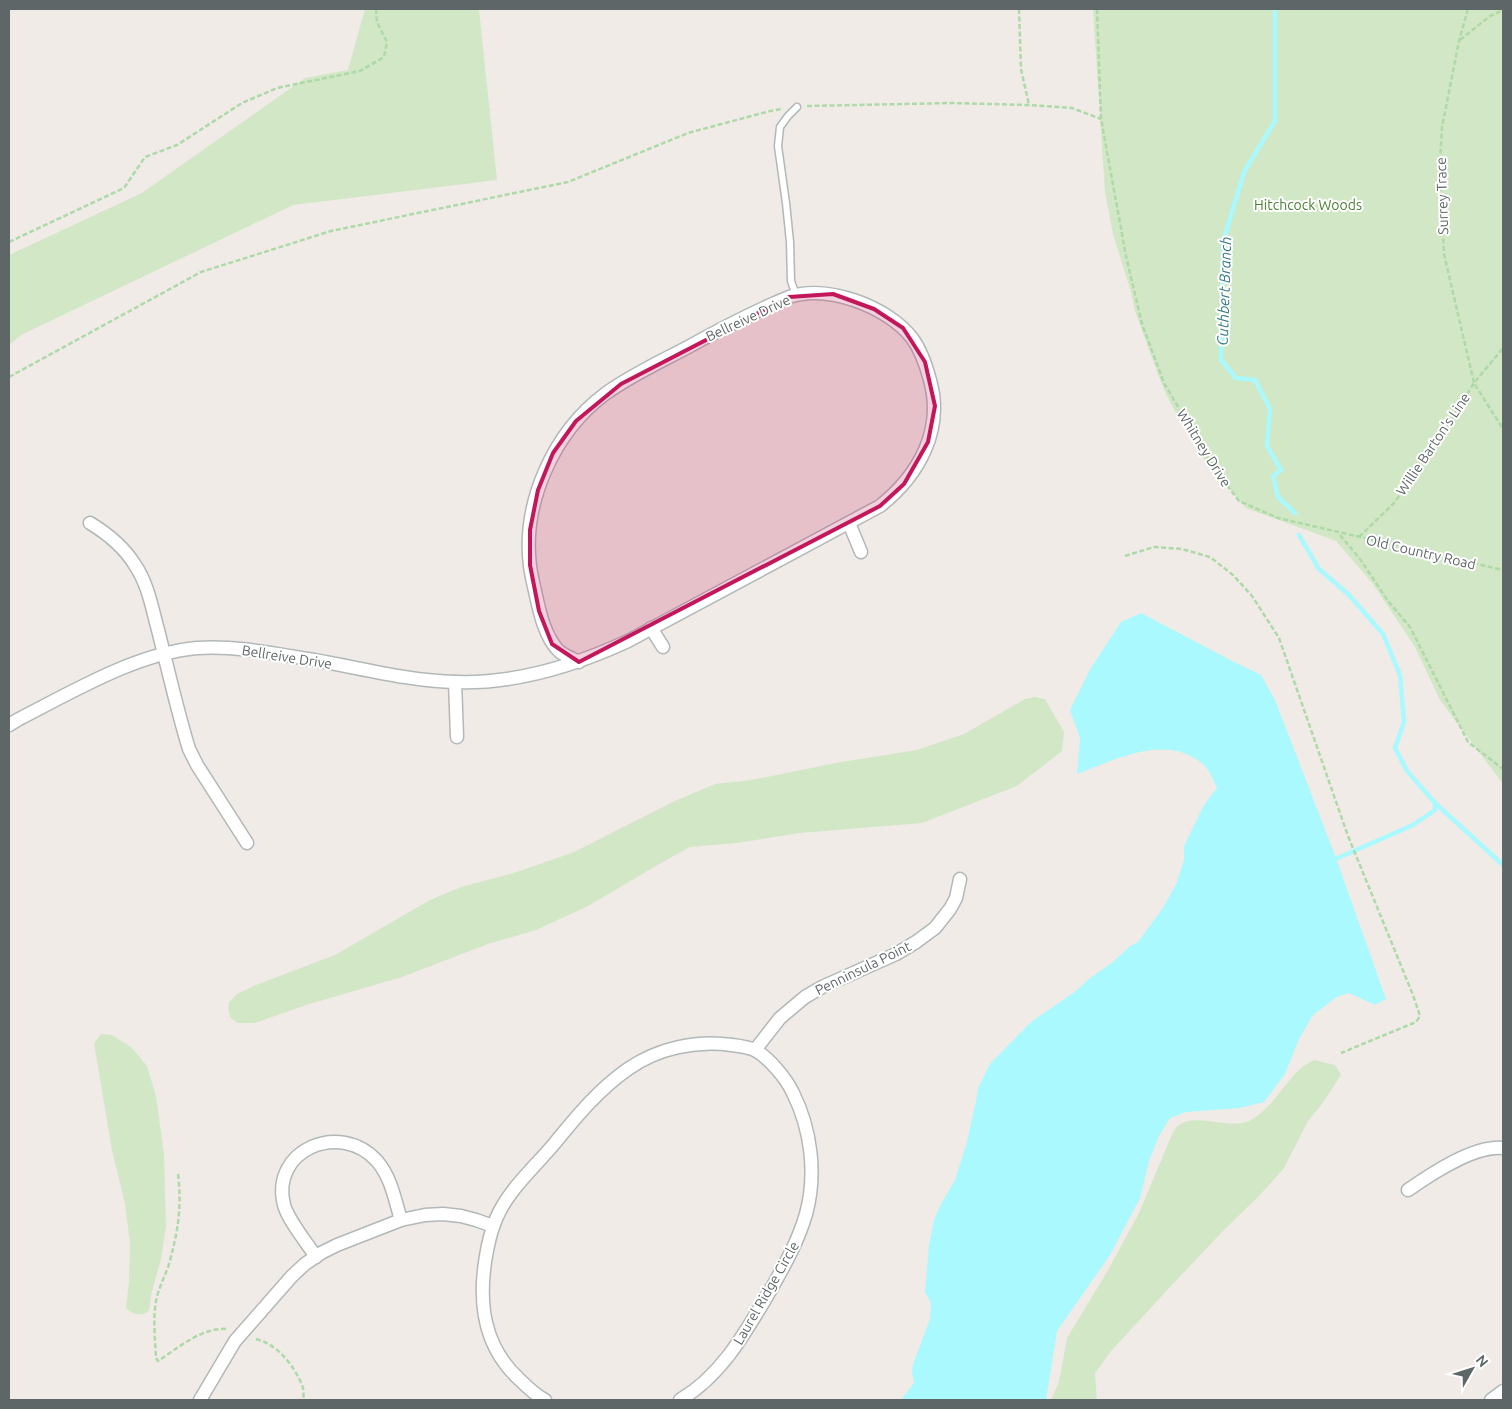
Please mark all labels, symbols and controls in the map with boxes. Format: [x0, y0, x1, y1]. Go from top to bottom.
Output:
street label: Surrey Trace [1433, 157, 1451, 235]
park label: Hitchcock Woods [1254, 197, 1362, 213]
water label: Cuthbert Branch [1214, 236, 1234, 346]
street label: Bellreive Drive [703, 291, 793, 345]
street label: Willie Barton's Line [1393, 390, 1473, 498]
street label: Whitney Drive [1174, 406, 1234, 490]
street label: Old Country Road [1365, 532, 1477, 572]
street label: Bellreive Drive [241, 642, 333, 672]
street label: Penninsula Point [812, 938, 914, 998]
street label: Laurel Ridge Circle [730, 1238, 802, 1348]
north arrow [1447, 1344, 1497, 1394]
text: N [1473, 1352, 1492, 1370]

